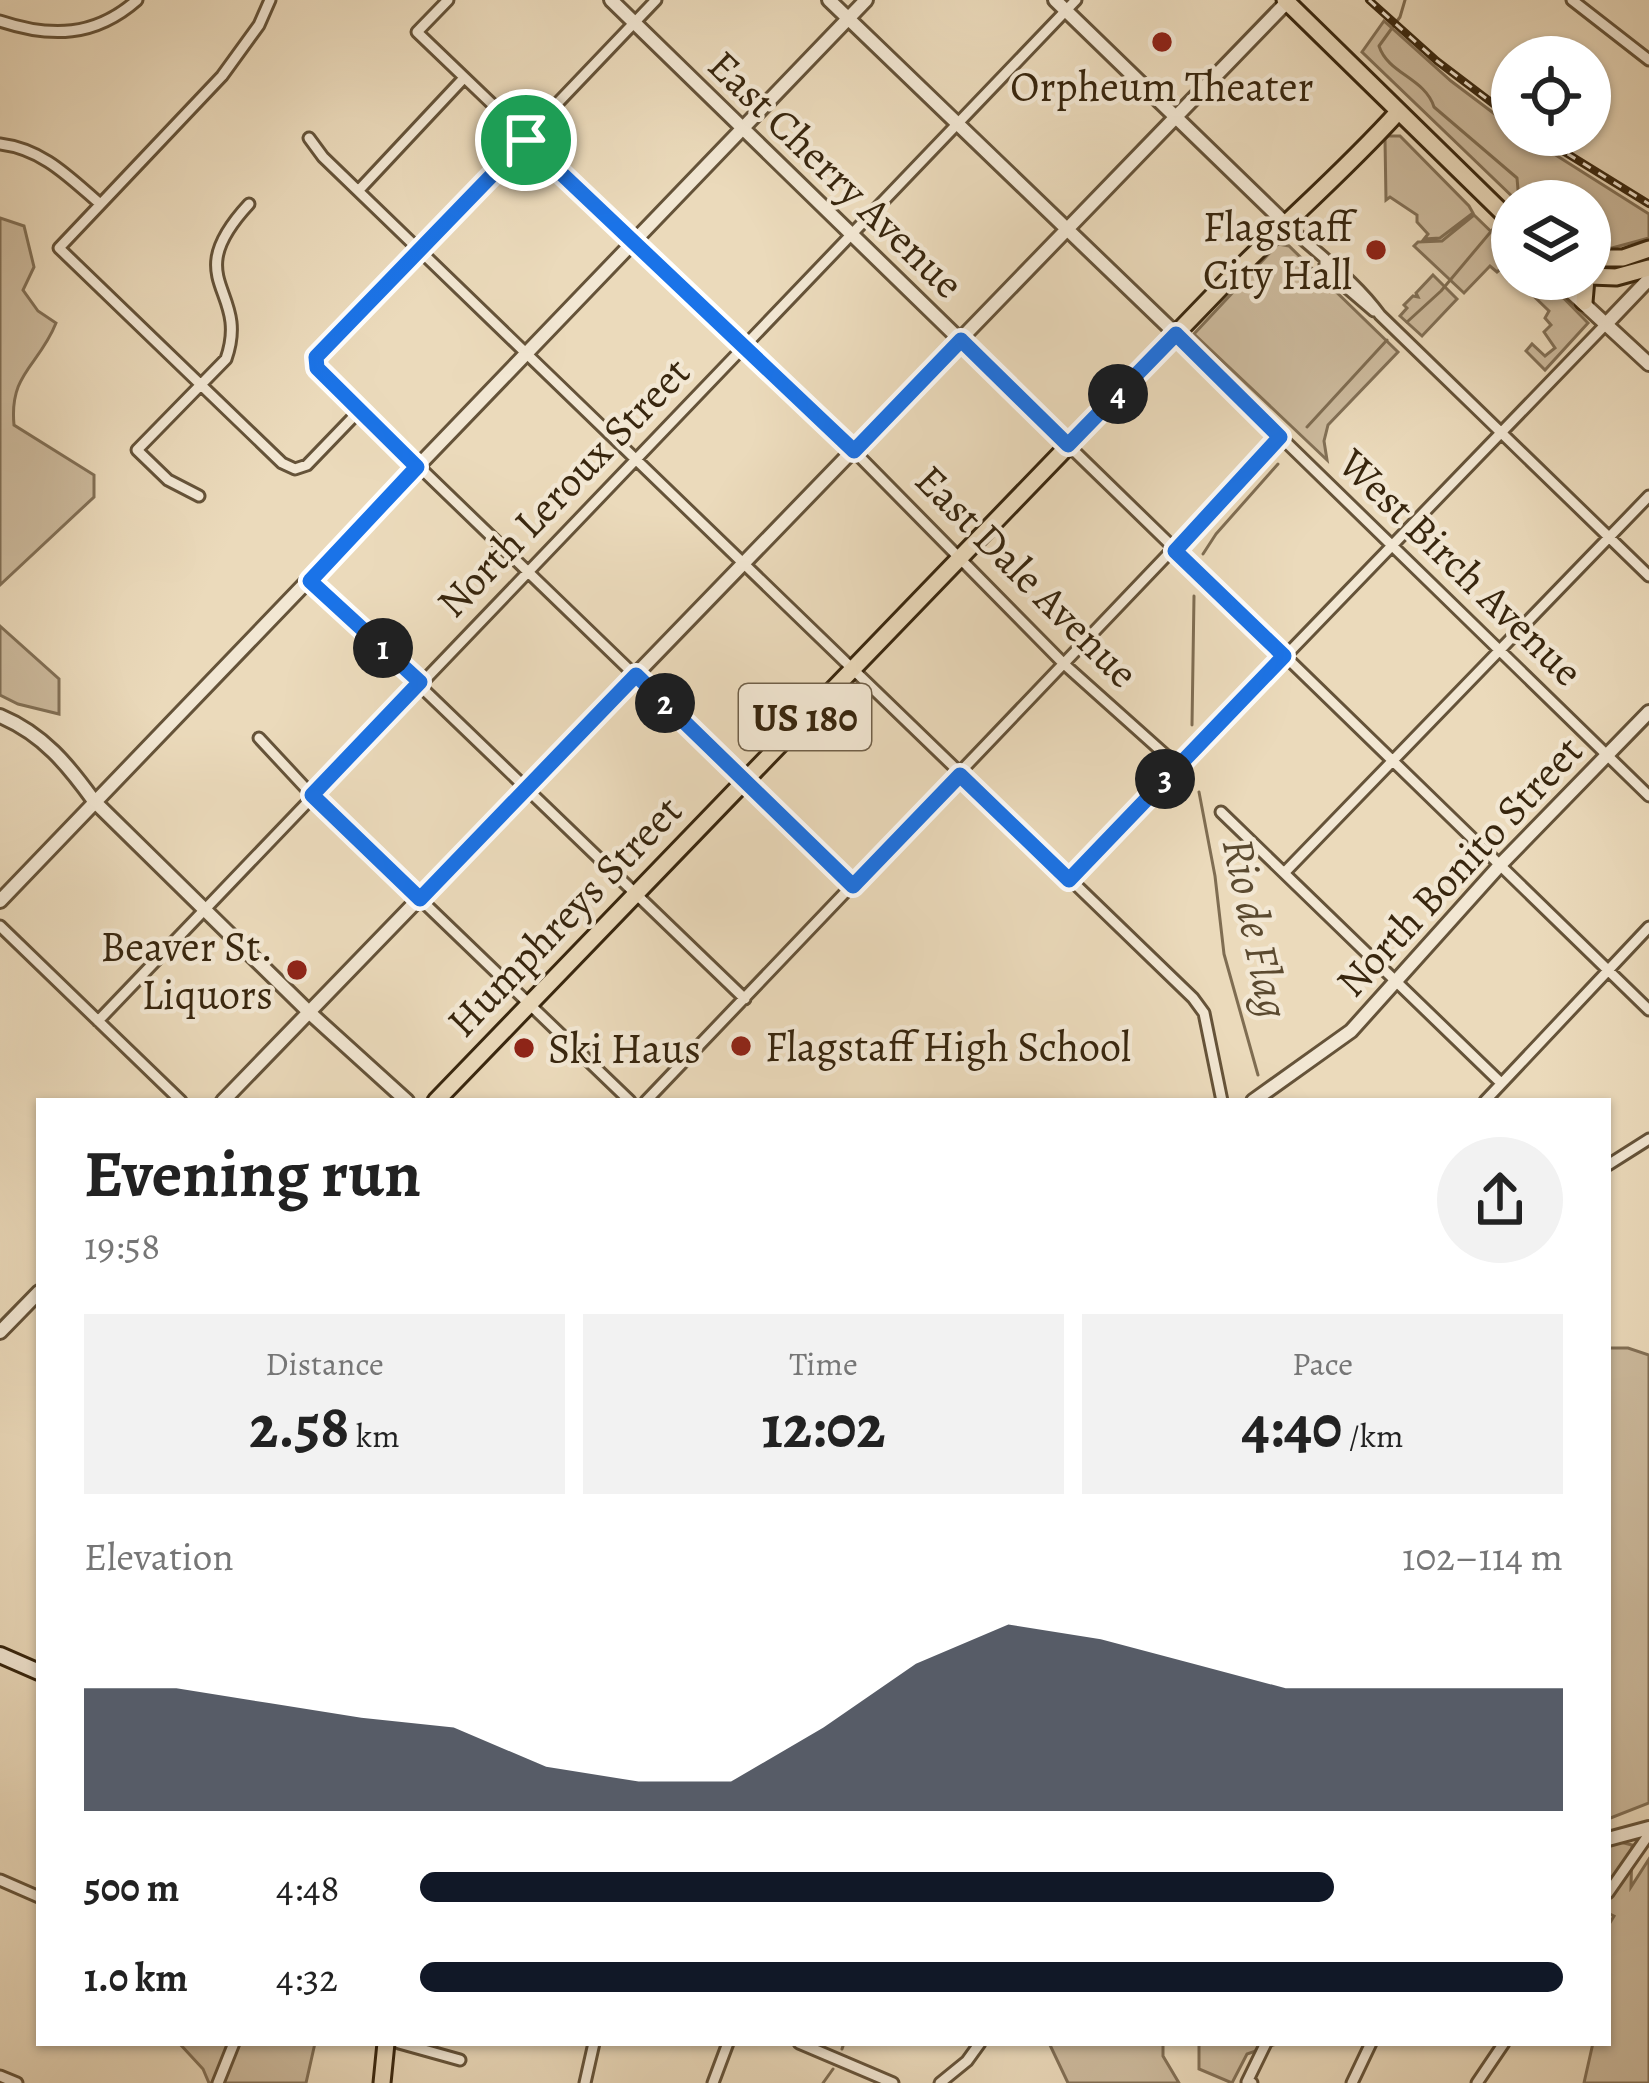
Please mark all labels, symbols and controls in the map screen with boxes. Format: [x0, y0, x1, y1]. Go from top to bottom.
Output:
marker: Orpheum Theater [1149, 29, 1175, 55]
map controls [1491, 36, 1611, 300]
button: locate [1491, 36, 1611, 156]
street label: East Cherry Avenue [696, 37, 976, 311]
place label: Orpheum Theater [1010, 58, 1314, 115]
pin [475, 89, 577, 191]
icon: arrive [493, 107, 559, 173]
button: layers [1491, 180, 1611, 300]
place label: Flagstaff City Hall [1203, 198, 1358, 303]
marker: Flagstaff City Hall [1363, 237, 1389, 263]
street label: North Leroux Street [424, 344, 702, 630]
pin: 4 [1088, 364, 1148, 424]
text: 4 [1110, 371, 1126, 416]
street label: West Birch Avenue [1326, 435, 1596, 699]
street label: East Dale Avenue [903, 452, 1151, 700]
pin: 1 [353, 618, 413, 678]
text: 1 [377, 625, 389, 670]
pin: 2 [635, 673, 695, 733]
text: 2 [657, 680, 673, 725]
road number: US 180 [739, 684, 871, 750]
street label: North Bonito Street [1323, 723, 1595, 1009]
pin: 3 [1135, 749, 1195, 809]
text: 3 [1158, 756, 1172, 801]
street label: Humphreys Street [434, 783, 694, 1049]
water label: Rio de Flag [1207, 832, 1305, 1024]
place label: Beaver St. Liquors [101, 918, 273, 1023]
marker: Beaver St. Liquors [284, 957, 310, 983]
place label: Flagstaff High School [765, 1018, 1131, 1075]
place label: Ski Haus [548, 1020, 701, 1077]
marker: Flagstaff High School [728, 1033, 754, 1059]
marker: Ski Haus [511, 1035, 537, 1061]
text: Evening run [84, 1129, 421, 1219]
button: share [1437, 1137, 1563, 1263]
text: 19:58 [84, 1219, 160, 1272]
text: Distance [265, 1341, 384, 1386]
text: Time [789, 1341, 858, 1386]
text: Pace [1292, 1341, 1353, 1386]
text: 2.58 [249, 1386, 349, 1468]
text: 12:02 [762, 1386, 885, 1468]
text: 4:40 [1241, 1386, 1342, 1468]
text: km [349, 1413, 400, 1458]
text: /km [1342, 1413, 1404, 1458]
text: Elevation [84, 1530, 234, 1583]
text: 102–114 m [1402, 1530, 1563, 1583]
text: 500 m [84, 1861, 179, 1914]
text: 4:48 [276, 1861, 340, 1914]
text: 1.0 km [84, 1951, 188, 2004]
text: 4:32 [276, 1951, 338, 2004]

